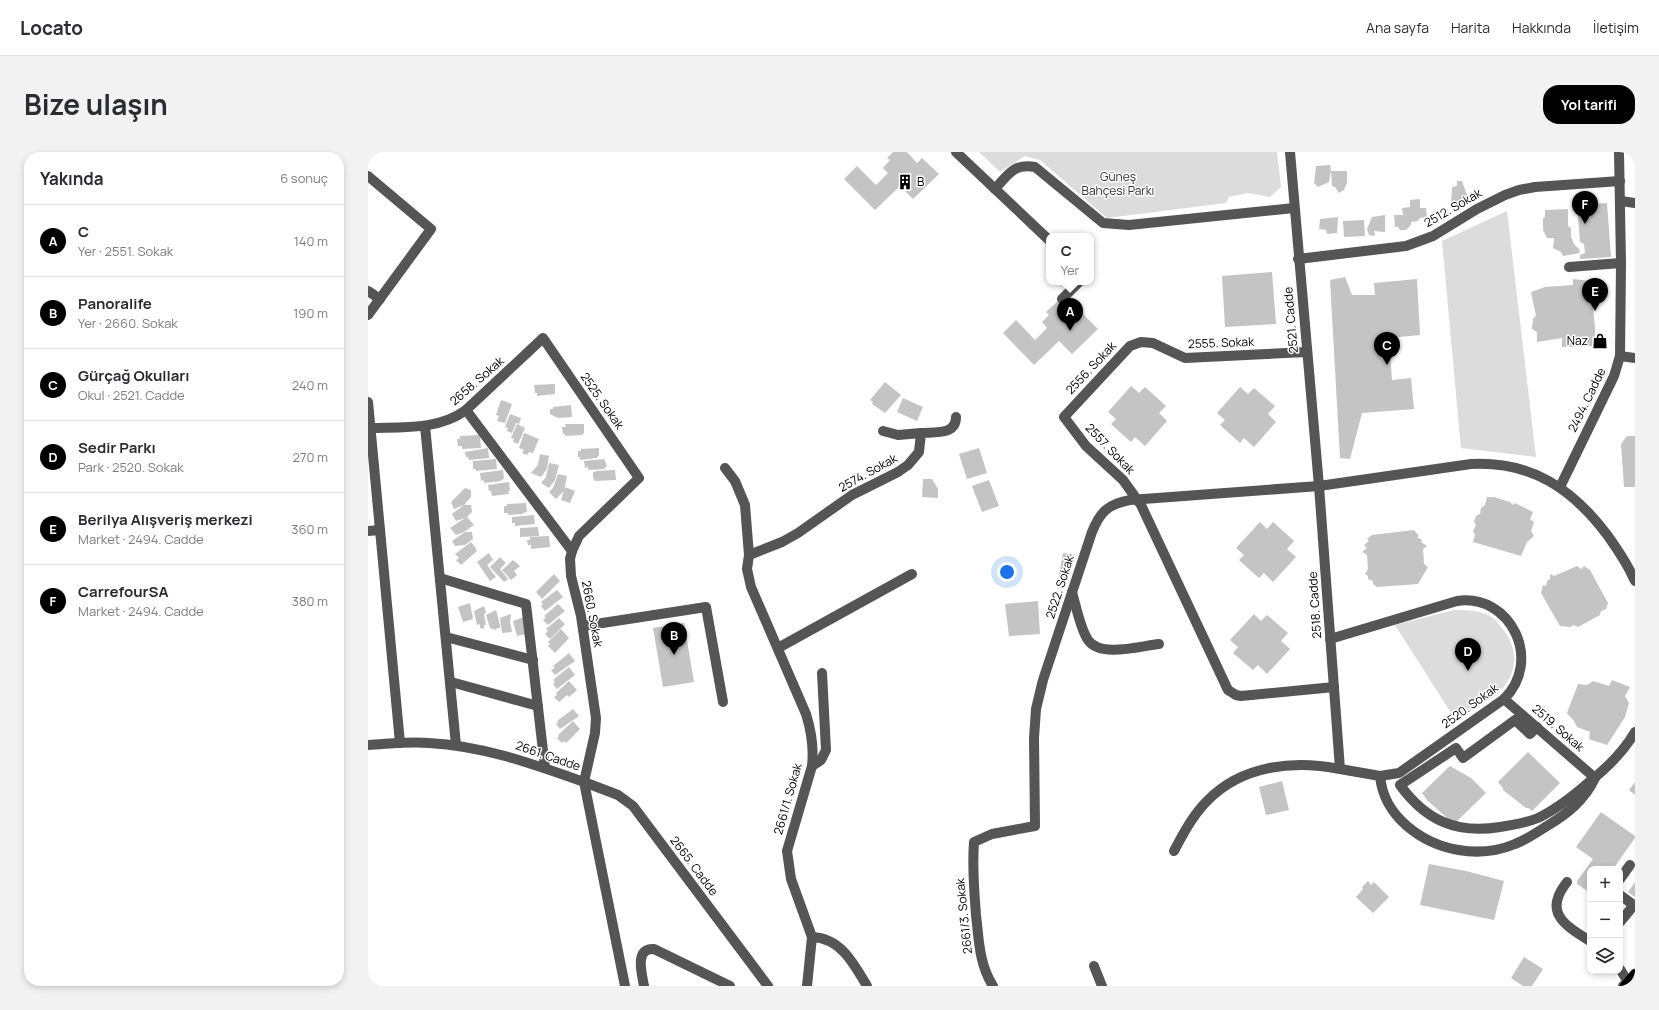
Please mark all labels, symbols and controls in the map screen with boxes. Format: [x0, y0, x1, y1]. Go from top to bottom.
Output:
text: Locato [20, 15, 83, 41]
text: Ana sayfa [1366, 18, 1429, 37]
text: Harita [1451, 18, 1490, 37]
text: Hakkında [1512, 18, 1571, 37]
text: İletişim [1593, 18, 1639, 37]
text: Bize ulaşın [24, 85, 168, 123]
button: Yol tarifi [1543, 85, 1635, 124]
text: Yakında [40, 167, 104, 190]
park label: Güneş Bahçesi Parkı [1082, 168, 1154, 199]
text: 6 sonuç [280, 169, 328, 187]
building icon: B [896, 173, 914, 191]
place label: B [917, 173, 924, 190]
street label: 2512. Sokak [1421, 184, 1486, 231]
pin: F [1572, 191, 1598, 224]
text: C [78, 221, 89, 242]
text: A [49, 232, 57, 250]
text: 140 m [294, 232, 328, 250]
popup [1046, 233, 1094, 285]
text: C [1061, 240, 1072, 261]
text: Yer · 2551. Sokak [78, 242, 173, 260]
text: Yer [1061, 261, 1079, 279]
pin: E [1582, 278, 1608, 311]
street label: 2521. Cadde [1279, 286, 1302, 354]
text: Panoralife [78, 293, 152, 314]
pin: A [1057, 298, 1083, 331]
text: B [49, 304, 57, 322]
text: 190 m [293, 304, 328, 322]
text: Yer · 2660. Sokak [78, 314, 178, 332]
pin: C [1374, 332, 1400, 365]
place label: Naz [1567, 332, 1588, 349]
shop icon: Naz [1591, 332, 1609, 350]
street label: 2555. Sokak [1188, 333, 1255, 352]
street label: 2556. Sokak [1062, 337, 1120, 398]
street label: 2658. Sokak [446, 352, 508, 409]
text: Gürçağ Okulları [78, 365, 190, 386]
street label: 2494. Cadde [1564, 365, 1609, 435]
street label: 2525. Sokak [577, 369, 629, 433]
text: C [48, 376, 58, 394]
text: 240 m [292, 376, 328, 394]
text: Okul · 2521. Cadde [78, 386, 185, 404]
street label: 2557. Sokak [1082, 420, 1140, 478]
text: Sedir Parkı [78, 437, 156, 458]
text: D [48, 448, 58, 466]
text: 270 m [293, 448, 328, 466]
street label: 2574. Sokak [835, 449, 901, 496]
text: Park · 2520. Sokak [78, 458, 184, 476]
text: Berilya Alışveriş merkezi [78, 509, 253, 530]
text: E [49, 520, 57, 538]
text: 360 m [291, 520, 328, 538]
text: Market · 2494. Cadde [78, 530, 204, 548]
street label: 2522. Sokak [1041, 552, 1078, 621]
your location [997, 562, 1017, 582]
street label: 2518. Cadde [1304, 571, 1325, 639]
street label: 2660. Sokak [578, 579, 607, 650]
text: CarrefourSA [78, 581, 169, 602]
text: F [50, 592, 56, 610]
text: 380 m [292, 592, 328, 610]
text: Market · 2494. Cadde [78, 602, 204, 620]
pin: B [661, 622, 687, 655]
pin: D [1455, 638, 1481, 671]
street label: 2520. Sokak [1438, 679, 1502, 732]
street label: 2519. Sokak [1529, 700, 1589, 756]
street label: 2661. Cadde [513, 736, 583, 775]
street label: 2661/1. Sokak [769, 760, 806, 837]
street label: 2665. Cadde [666, 832, 722, 899]
map controls [1587, 866, 1623, 974]
button: + [1587, 866, 1623, 902]
street label: 2661/3. Sokak [951, 876, 976, 955]
button: − [1587, 902, 1623, 938]
button: layers [1587, 938, 1623, 974]

